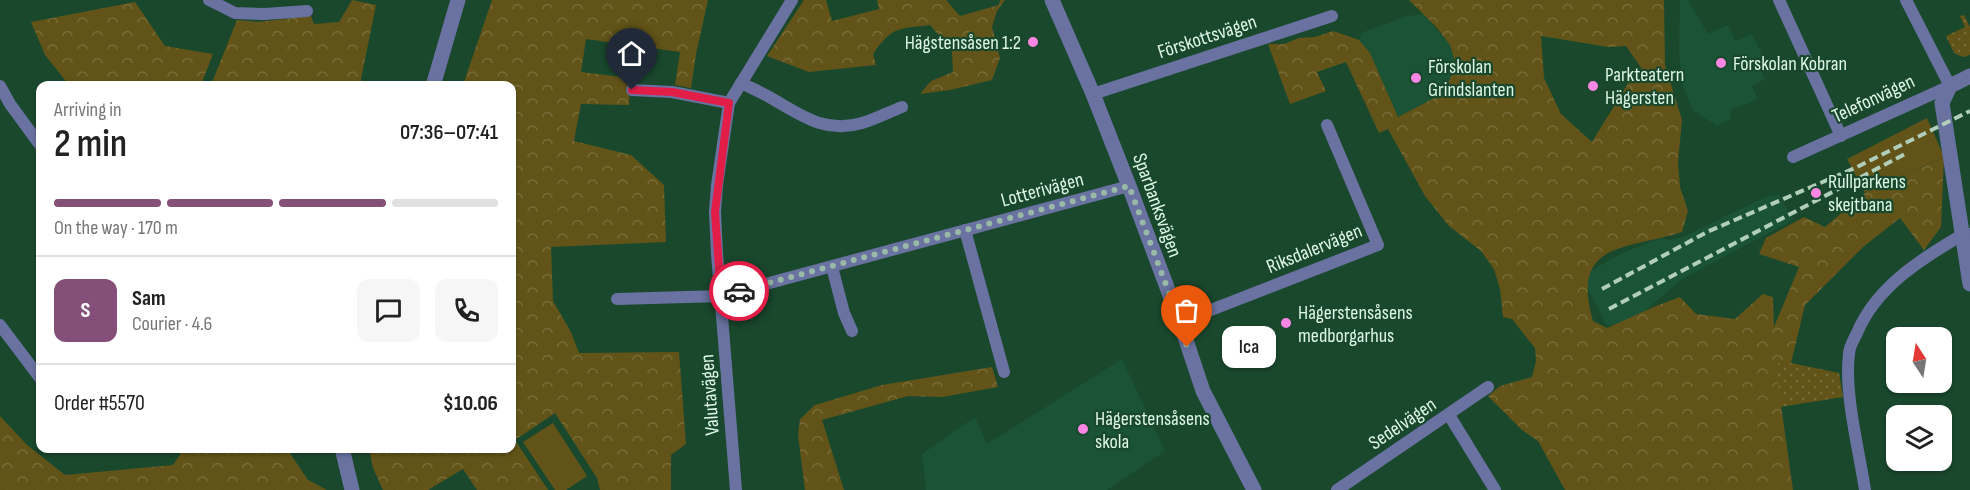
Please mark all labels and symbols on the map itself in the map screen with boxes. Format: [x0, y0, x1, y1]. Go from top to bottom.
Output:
street label: Förskottsvägen [1155, 10, 1260, 64]
pin [606, 28, 657, 90]
place label: Hägstensåsen 1:2 [905, 31, 1021, 55]
marker: Hägstensåsen 1:2 [1026, 35, 1040, 49]
place label: Förskolan Kobran [1733, 52, 1847, 76]
place label: Förskolan Grindslanten [1428, 55, 1514, 102]
marker: Förskolan Kobran [1714, 56, 1728, 70]
place label: Parkteatern Hägersten [1605, 63, 1684, 110]
street label: Telefonvägen [1828, 69, 1919, 128]
marker: Förskolan Grindslanten [1409, 71, 1423, 85]
marker: Parkteatern Hägersten [1586, 79, 1600, 93]
street label: Sparbanksvägen [1127, 150, 1187, 261]
street label: Lotterivägen [998, 167, 1086, 213]
place label: Rullparkens skejtbana [1828, 170, 1906, 217]
marker: Rullparkens skejtbana [1809, 186, 1823, 200]
street label: Riksdalervägen [1263, 219, 1366, 279]
courier [709, 261, 769, 321]
pin [1161, 285, 1212, 347]
place label: Hägerstensåsens medborgarhus [1298, 301, 1413, 348]
marker: Hägerstensåsens medborgarhus [1279, 316, 1293, 330]
callout: Ica [1223, 326, 1277, 368]
north arrow [1886, 327, 1952, 393]
street label: Valutavägen [695, 354, 725, 436]
street label: Sedelvägen [1364, 393, 1441, 455]
place label: Hägerstensåsens skola [1095, 407, 1210, 454]
marker: Hägerstensåsens skola [1076, 422, 1090, 436]

